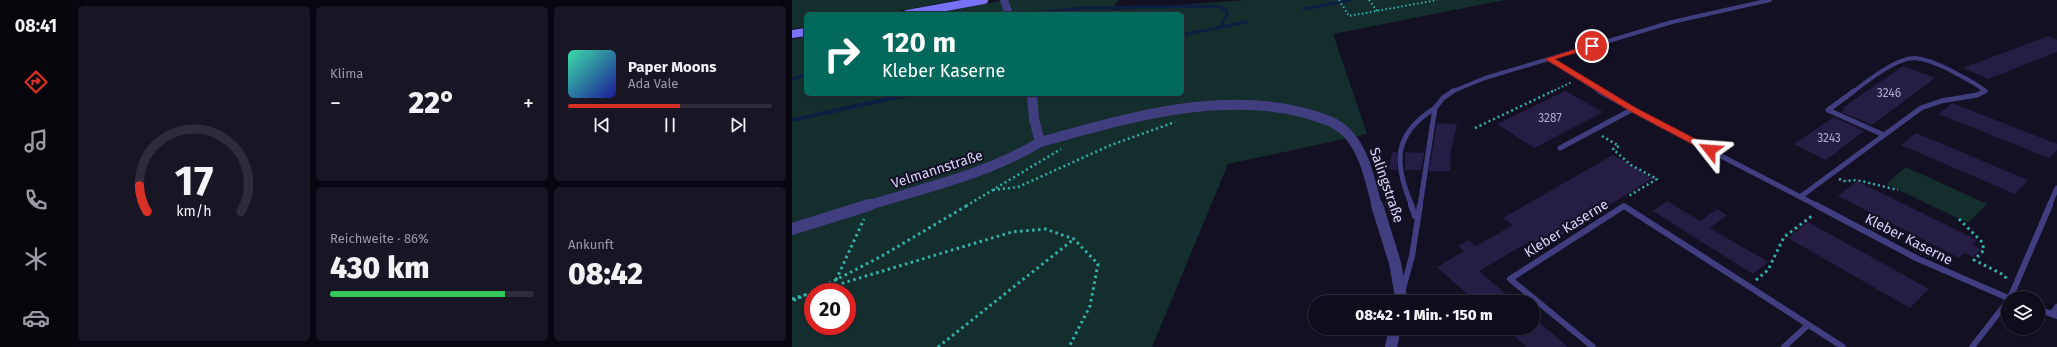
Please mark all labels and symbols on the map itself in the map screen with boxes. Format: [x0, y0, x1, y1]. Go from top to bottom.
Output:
pin [1575, 29, 1609, 63]
house number: 3246 [1877, 86, 1901, 100]
house number: 3287 [1538, 111, 1562, 125]
position arrow [1689, 129, 1731, 171]
house number: 3243 [1817, 131, 1841, 145]
street label: Salingstraße [1366, 145, 1407, 225]
street label: Velmannstraße [889, 147, 985, 192]
street label: Kleber Kaserne [1521, 196, 1611, 261]
street label: Kleber Kaserne [1862, 210, 1955, 269]
speed limit sign: 20 [804, 283, 856, 335]

